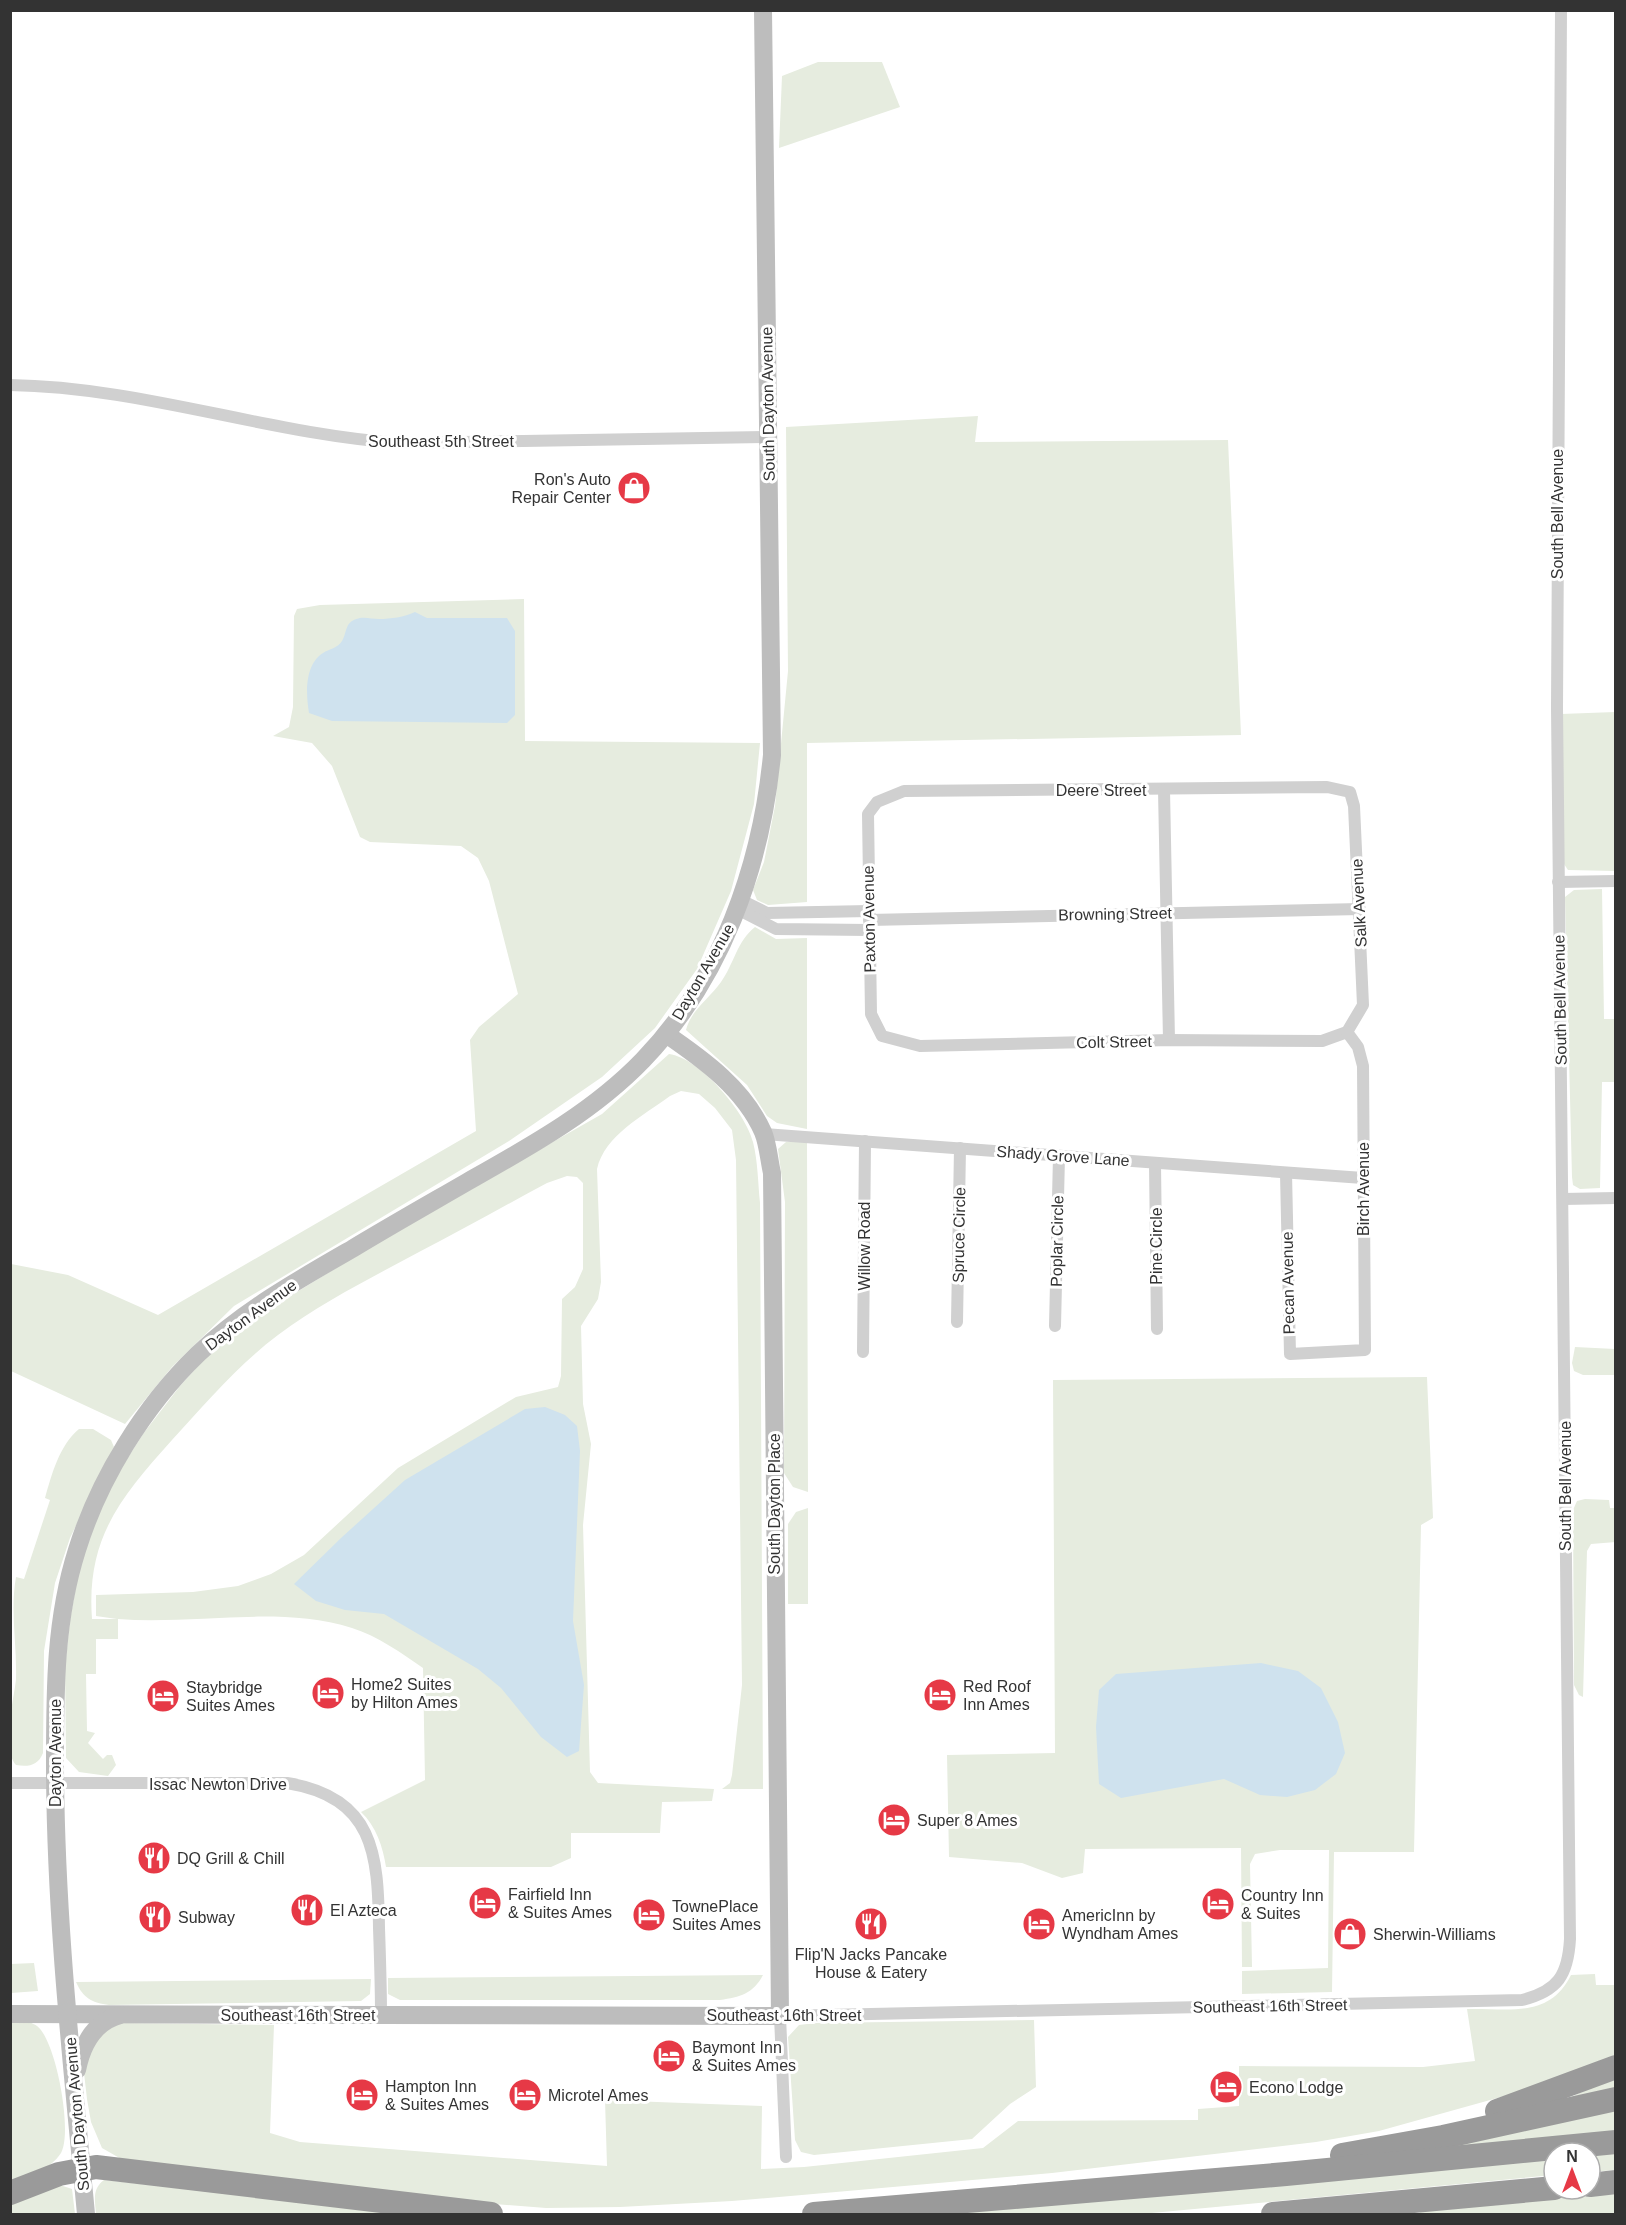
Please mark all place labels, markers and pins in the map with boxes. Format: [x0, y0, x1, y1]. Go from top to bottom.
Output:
shop icon: Ron's Auto Repair Center [616, 470, 652, 506]
place label: Ron's Auto Repair Center [511, 471, 612, 506]
hotel icon: Home2 Suites by Hilton Ames [310, 1675, 346, 1711]
place label: Home2 Suites by Hilton Ames [351, 1676, 458, 1711]
hotel icon: Red Roof Inn Ames [922, 1677, 958, 1713]
hotel icon: Staybridge Suites Ames [145, 1678, 181, 1714]
place label: Red Roof Inn Ames [963, 1678, 1031, 1713]
place label: Staybridge Suites Ames [186, 1679, 275, 1714]
hotel icon: Super 8 Ames [876, 1802, 912, 1838]
place label: Super 8 Ames [917, 1812, 1018, 1829]
restaurant icon: DQ Grill & Chill [136, 1840, 172, 1876]
place label: DQ Grill & Chill [177, 1850, 285, 1867]
hotel icon: Fairfield Inn & Suites Ames [467, 1885, 503, 1921]
place label: Fairfield Inn & Suites Ames [508, 1886, 612, 1921]
hotel icon: Country Inn & Suites [1200, 1886, 1236, 1922]
place label: Country Inn & Suites [1241, 1887, 1324, 1922]
restaurant icon: El Azteca [289, 1892, 325, 1928]
hotel icon: TownePlace Suites Ames [631, 1897, 667, 1933]
place label: TownePlace Suites Ames [672, 1898, 761, 1933]
restaurant icon: Subway [137, 1899, 173, 1935]
place label: El Azteca [330, 1902, 397, 1919]
restaurant icon: Flip'N Jacks Pancake House & Eatery [853, 1906, 889, 1942]
hotel icon: AmericInn by Wyndham Ames [1021, 1906, 1057, 1942]
place label: AmericInn by Wyndham Ames [1062, 1907, 1178, 1942]
place label: Subway [178, 1909, 235, 1926]
shop icon: Sherwin-Williams [1332, 1916, 1368, 1952]
place label: Sherwin-Williams [1373, 1926, 1496, 1943]
place label: Flip'N Jacks Pancake House & Eatery [795, 1946, 947, 1981]
hotel icon: Baymont Inn & Suites Ames [651, 2038, 687, 2074]
place label: Baymont Inn & Suites Ames [692, 2039, 796, 2074]
hotel icon: Econo Lodge [1208, 2069, 1244, 2105]
hotel icon: Hampton Inn & Suites Ames [344, 2077, 380, 2113]
hotel icon: Microtel Ames [507, 2077, 543, 2113]
place label: Hampton Inn & Suites Ames [385, 2078, 489, 2113]
place label: Econo Lodge [1249, 2079, 1343, 2096]
place label: Microtel Ames [548, 2087, 648, 2104]

